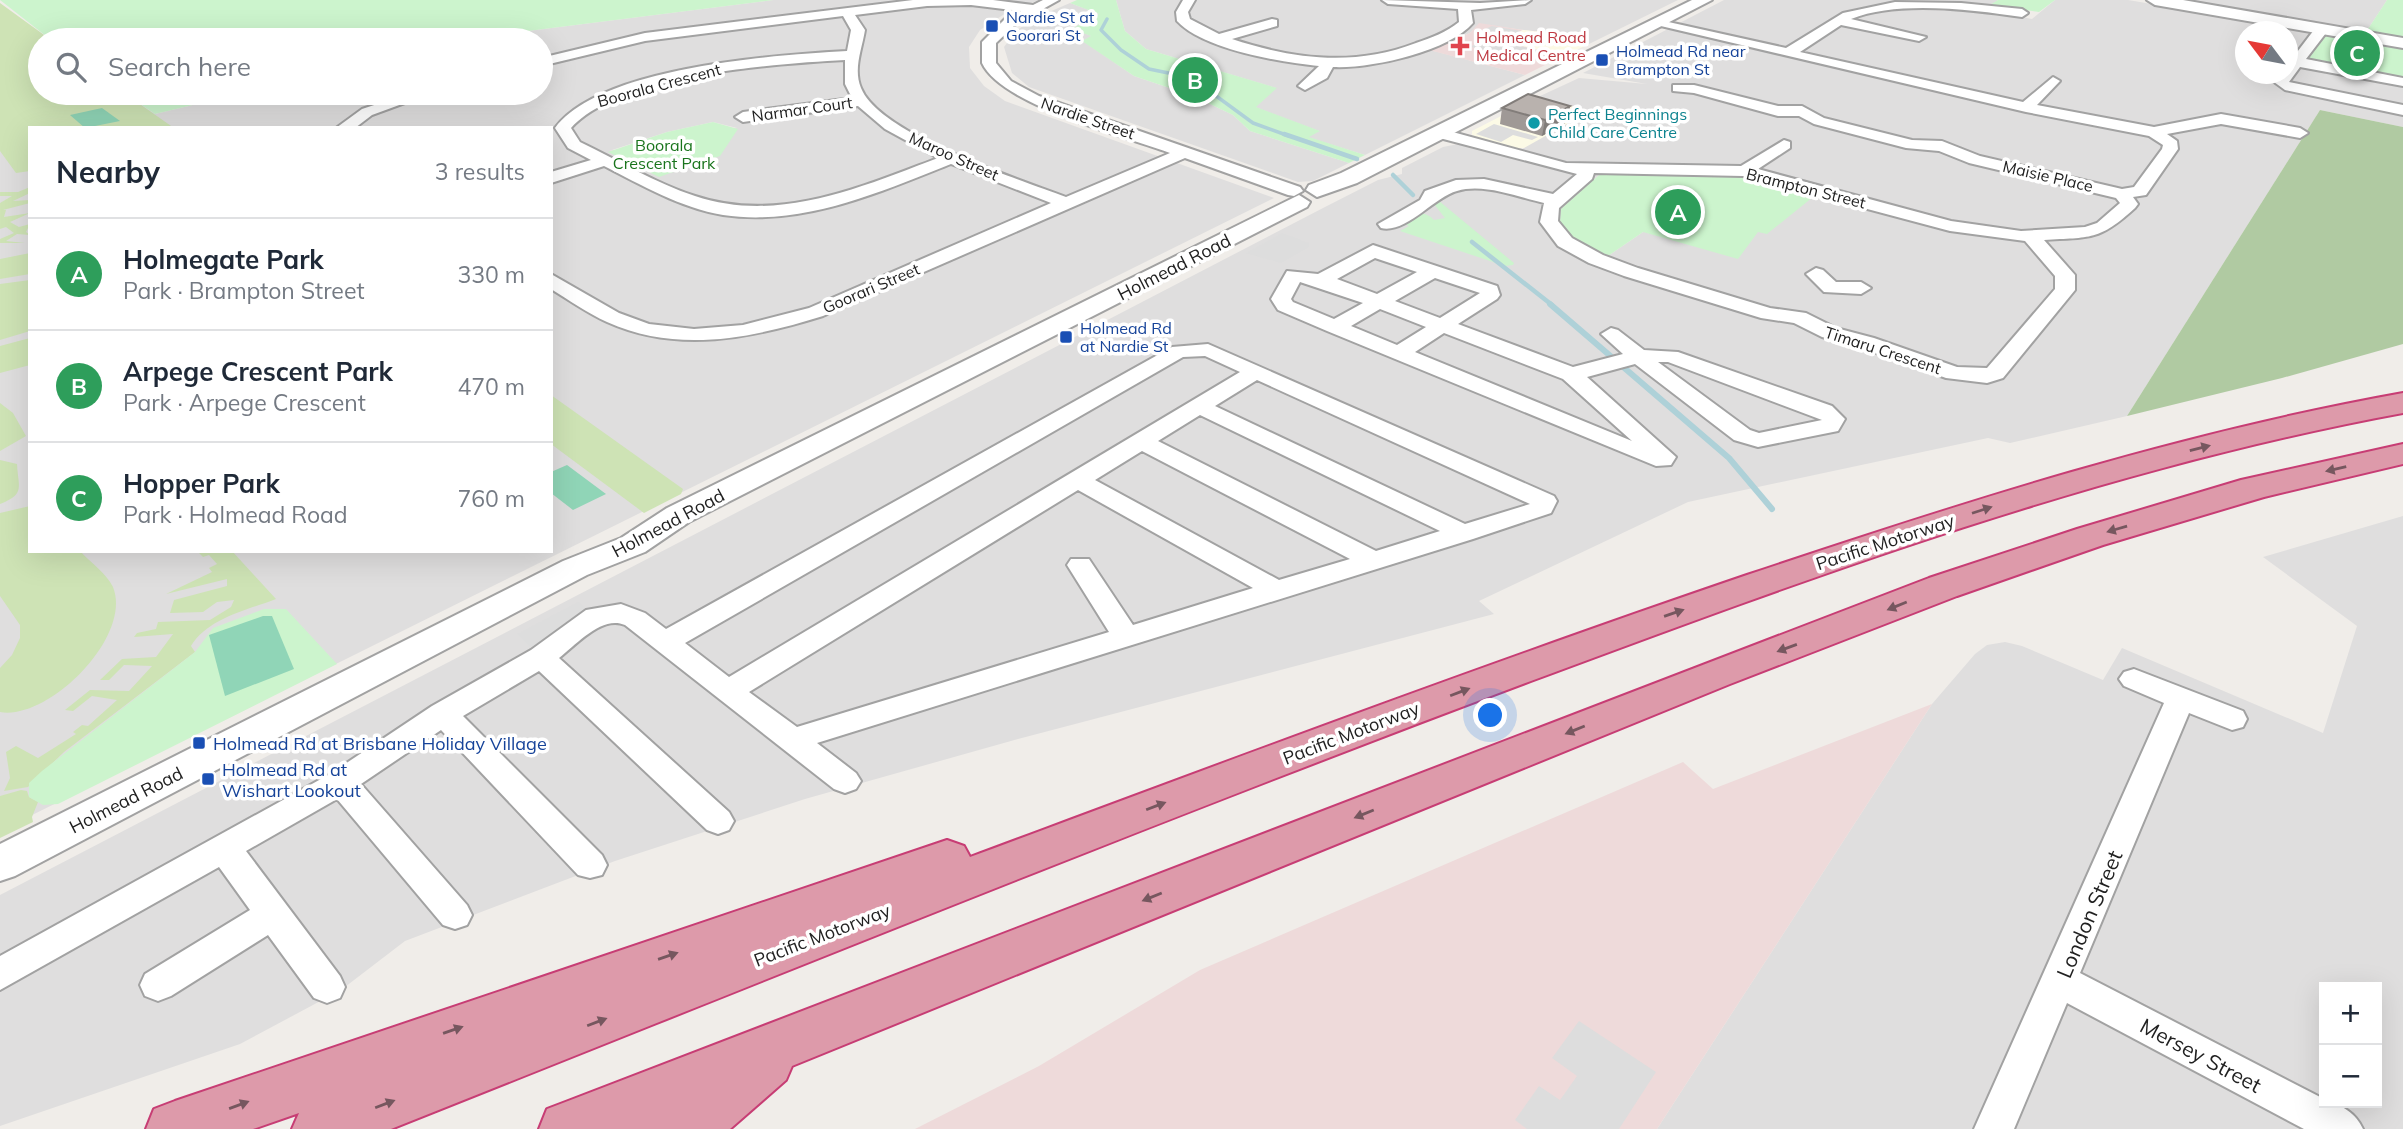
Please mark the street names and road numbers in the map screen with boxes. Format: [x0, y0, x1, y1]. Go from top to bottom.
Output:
street label: Boorala Crescent [595, 59, 723, 111]
street label: Narmar Court [750, 92, 854, 126]
street label: Nardie Street [1039, 93, 1138, 144]
street label: Maroo Street [906, 127, 1002, 185]
street label: Maisie Place [2001, 156, 2095, 196]
street label: Brampton Street [1744, 164, 1868, 213]
street label: Holmead Road [1113, 229, 1235, 305]
street label: Goorari Street [820, 258, 923, 317]
street label: Timaru Crescent [1822, 322, 1944, 378]
street label: Holmead Road [608, 484, 728, 562]
street label: Pacific Motorway [1813, 509, 1958, 575]
street label: Pacific Motorway [1280, 696, 1423, 770]
street label: Holmead Road [65, 762, 187, 838]
street label: London Street [2050, 846, 2128, 982]
street label: Pacific Motorway [751, 898, 894, 972]
street label: Mersey Street [2136, 1012, 2266, 1098]

